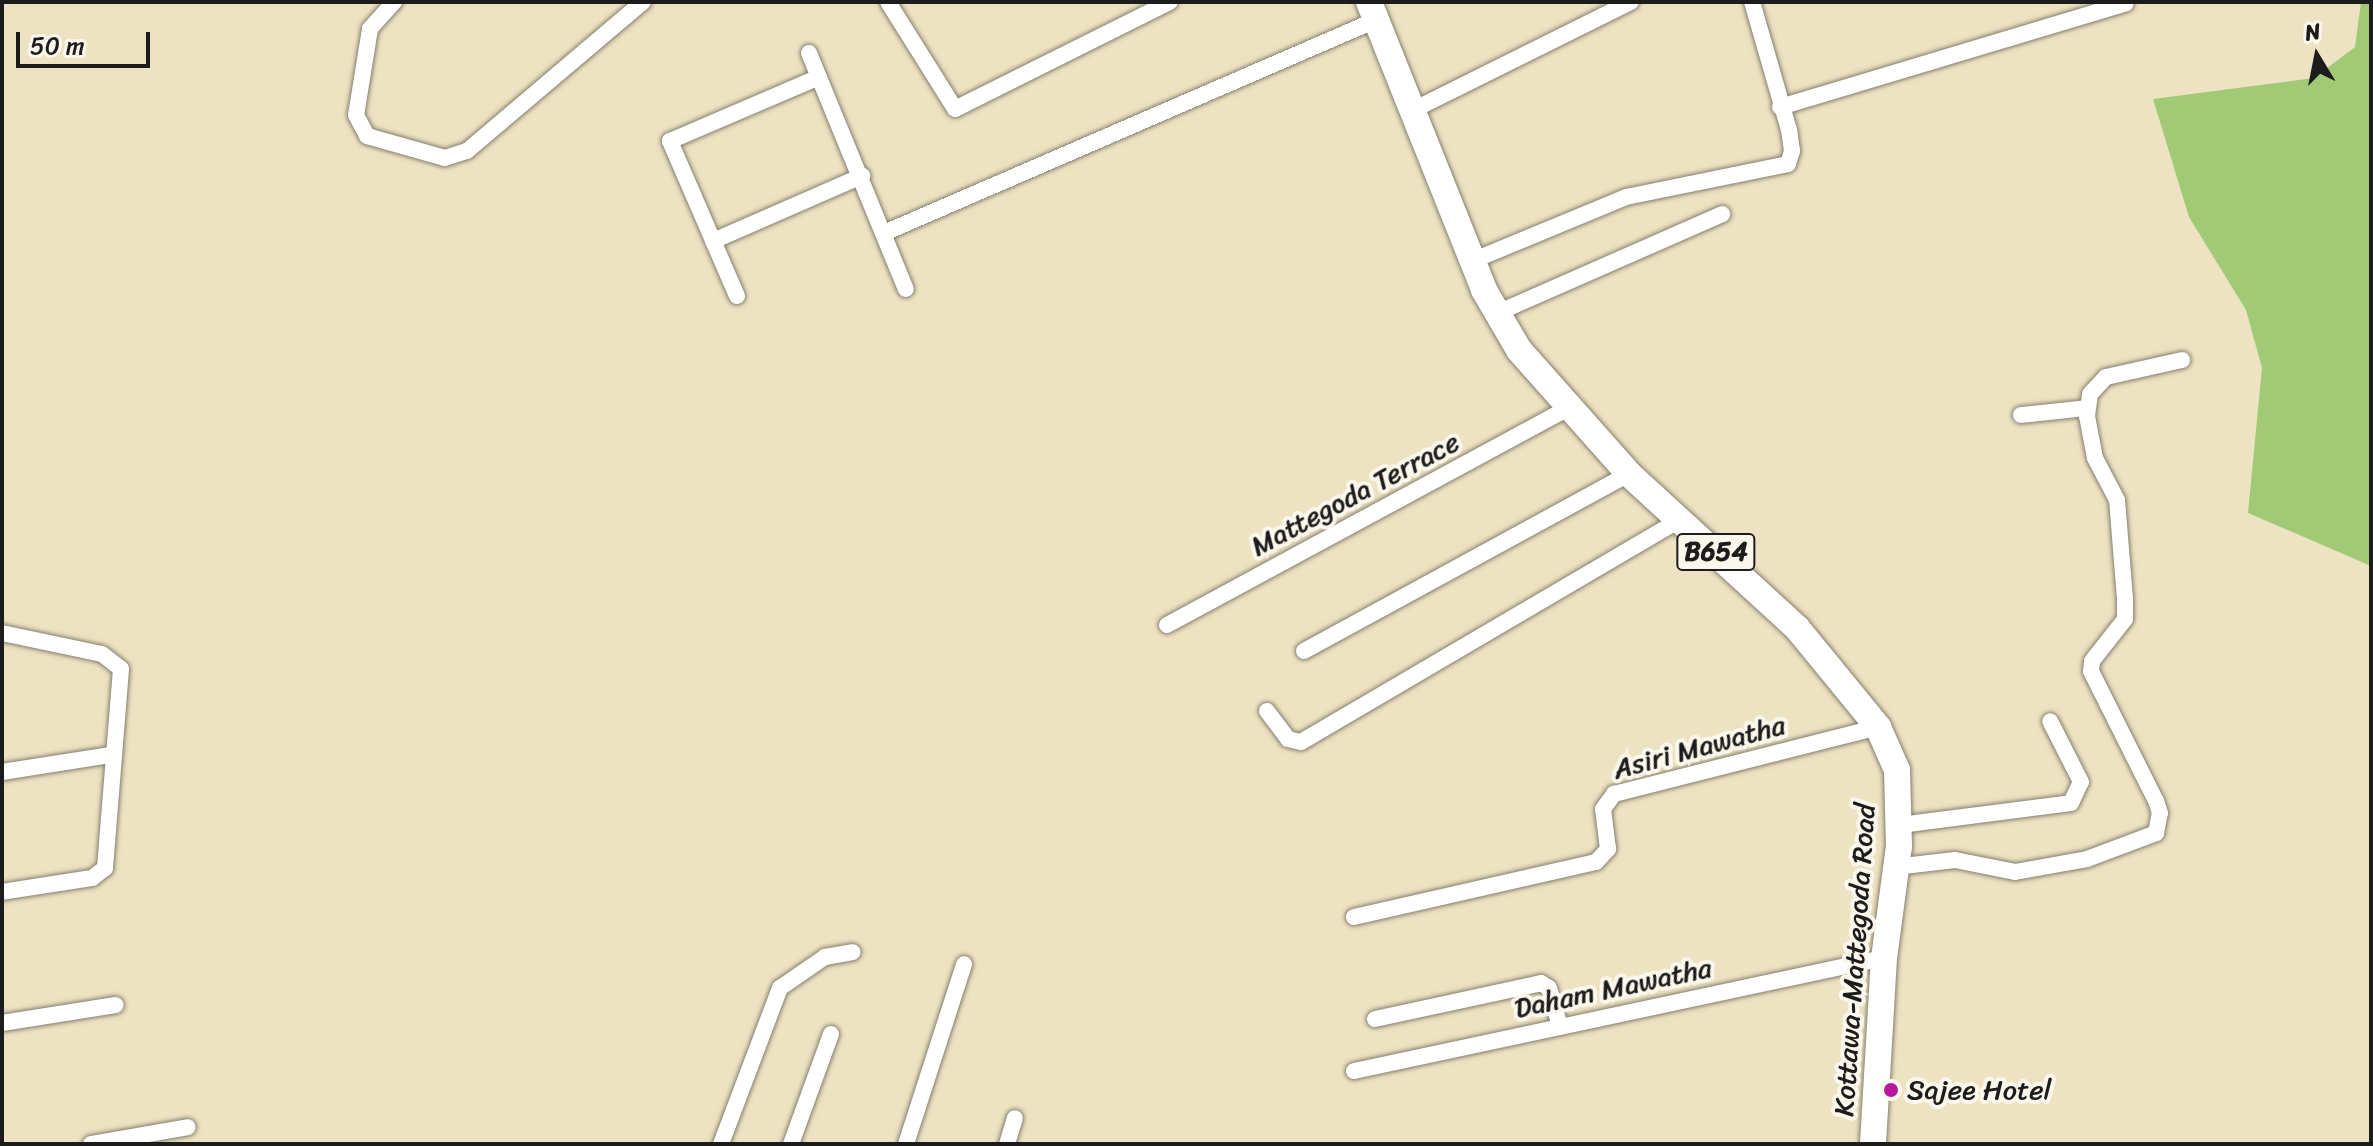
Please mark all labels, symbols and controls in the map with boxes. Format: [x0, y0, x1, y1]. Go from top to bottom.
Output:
text: N [2302, 11, 2324, 52]
scale bar [20, 16, 154, 66]
north arrow [2277, 16, 2357, 96]
text: 50 m [30, 25, 85, 67]
street label: Mattegoda Terrace [1245, 425, 1465, 563]
road number: B654 [1676, 530, 1756, 574]
street label: Asiri Mawatha [1609, 708, 1789, 786]
street label: Kottawa-Mattegoda Road [1827, 803, 1883, 1117]
street label: Daham Mawatha [1512, 951, 1714, 1025]
place label: Sajee Hotel [1907, 1073, 2052, 1107]
marker: Sajee Hotel [1882, 1081, 1900, 1099]

